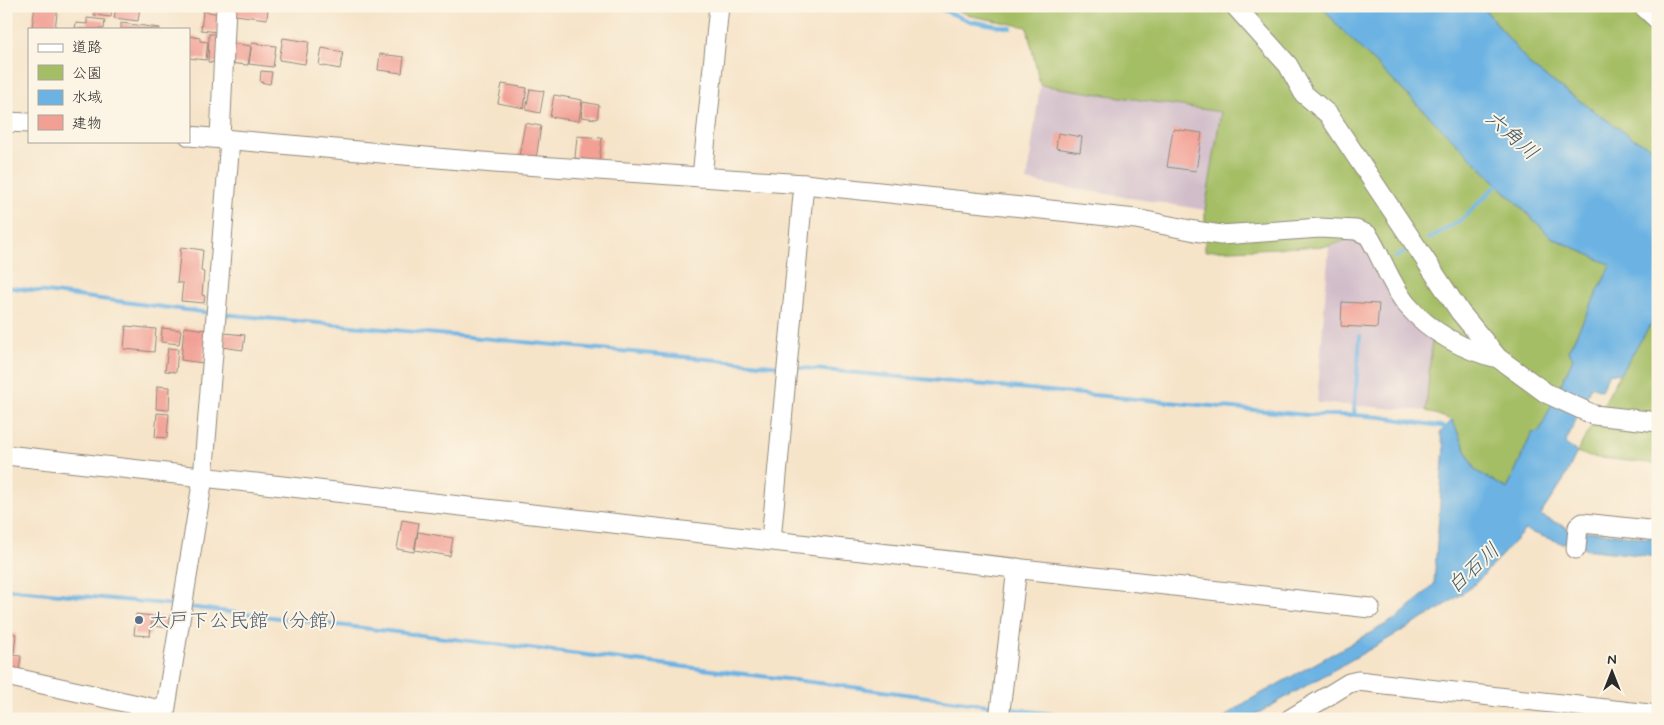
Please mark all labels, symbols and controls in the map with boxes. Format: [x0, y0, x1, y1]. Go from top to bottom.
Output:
legend [28, 28, 190, 142]
text: 道路 [72, 38, 102, 58]
text: 公園 [72, 64, 102, 84]
text: 水域 [72, 88, 102, 108]
water label: 六角川 [1478, 105, 1544, 167]
text: 建物 [72, 114, 102, 134]
water label: 白石川 [1441, 537, 1506, 600]
place label: 大戸下公民館（分館） [149, 608, 349, 635]
marker: 大戸下公民館（分館） [133, 614, 145, 626]
north arrow [1586, 648, 1636, 698]
text: N [1607, 651, 1617, 669]

